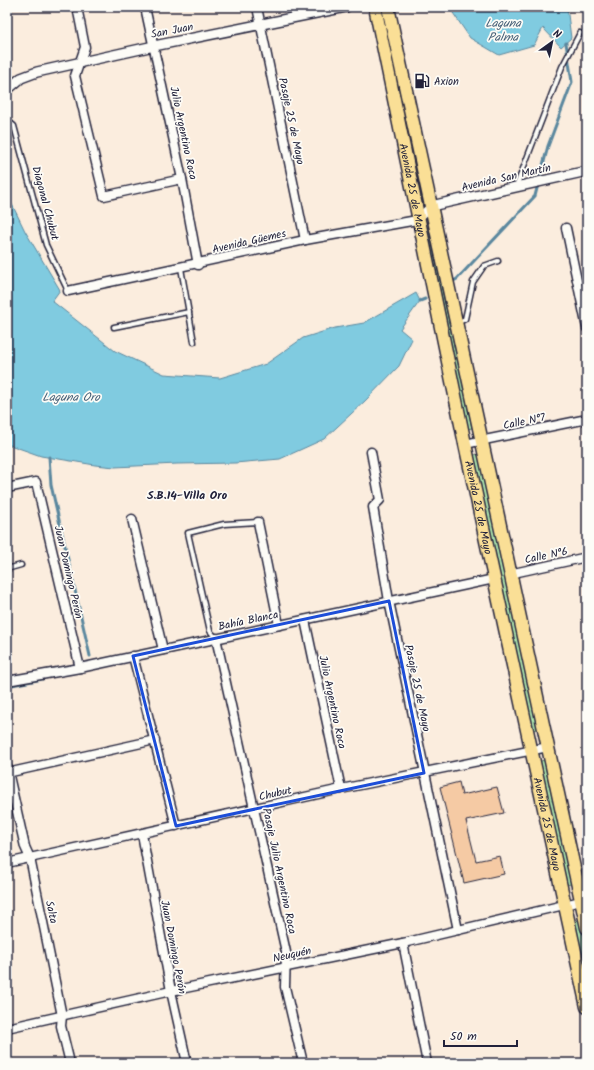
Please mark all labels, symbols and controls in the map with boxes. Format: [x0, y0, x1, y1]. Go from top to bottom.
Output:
water label: Laguna Palma [485, 14, 522, 47]
street label: San Juan [149, 18, 195, 44]
north arrow [532, 22, 572, 62]
text: N [549, 25, 565, 44]
fuel station icon: Axion [413, 72, 431, 90]
place label: Axion [434, 73, 459, 91]
street label: Pasaje 25 de Mayo [273, 76, 309, 166]
street label: Julio Argentino Roca [164, 85, 202, 182]
street label: Avenida 25 de Mayo [393, 142, 430, 239]
street label: Avenida San Martín [460, 159, 553, 197]
street label: Diagonal Chubut [26, 164, 64, 243]
street label: Avenida Güemes [211, 225, 288, 259]
water label: Laguna Oro [42, 388, 101, 407]
street label: Calle N°7 [501, 409, 548, 435]
street label: Avenida 25 de Mayo [459, 459, 497, 556]
district label: S.B.14-Villa Oro [147, 486, 228, 505]
street label: Juan Domingo Perón [49, 524, 88, 621]
street label: Calle N°6 [523, 543, 569, 569]
street label: Bahía Blanca [216, 606, 280, 636]
street label: Pasaje 25 de Mayo [399, 643, 435, 733]
street label: Julio Argentino Roca [313, 654, 351, 751]
street label: Avenida 25 de Mayo [527, 776, 565, 873]
street label: Chubut [257, 781, 294, 806]
street label: Pasaje Julio Argentino Roca [257, 807, 301, 936]
street label: Salta [40, 899, 62, 925]
street label: Juan Domingo Perón [155, 899, 191, 996]
street label: Neuquén [271, 942, 313, 968]
scale bar [444, 1022, 517, 1048]
text: 50 m [450, 1027, 477, 1046]

